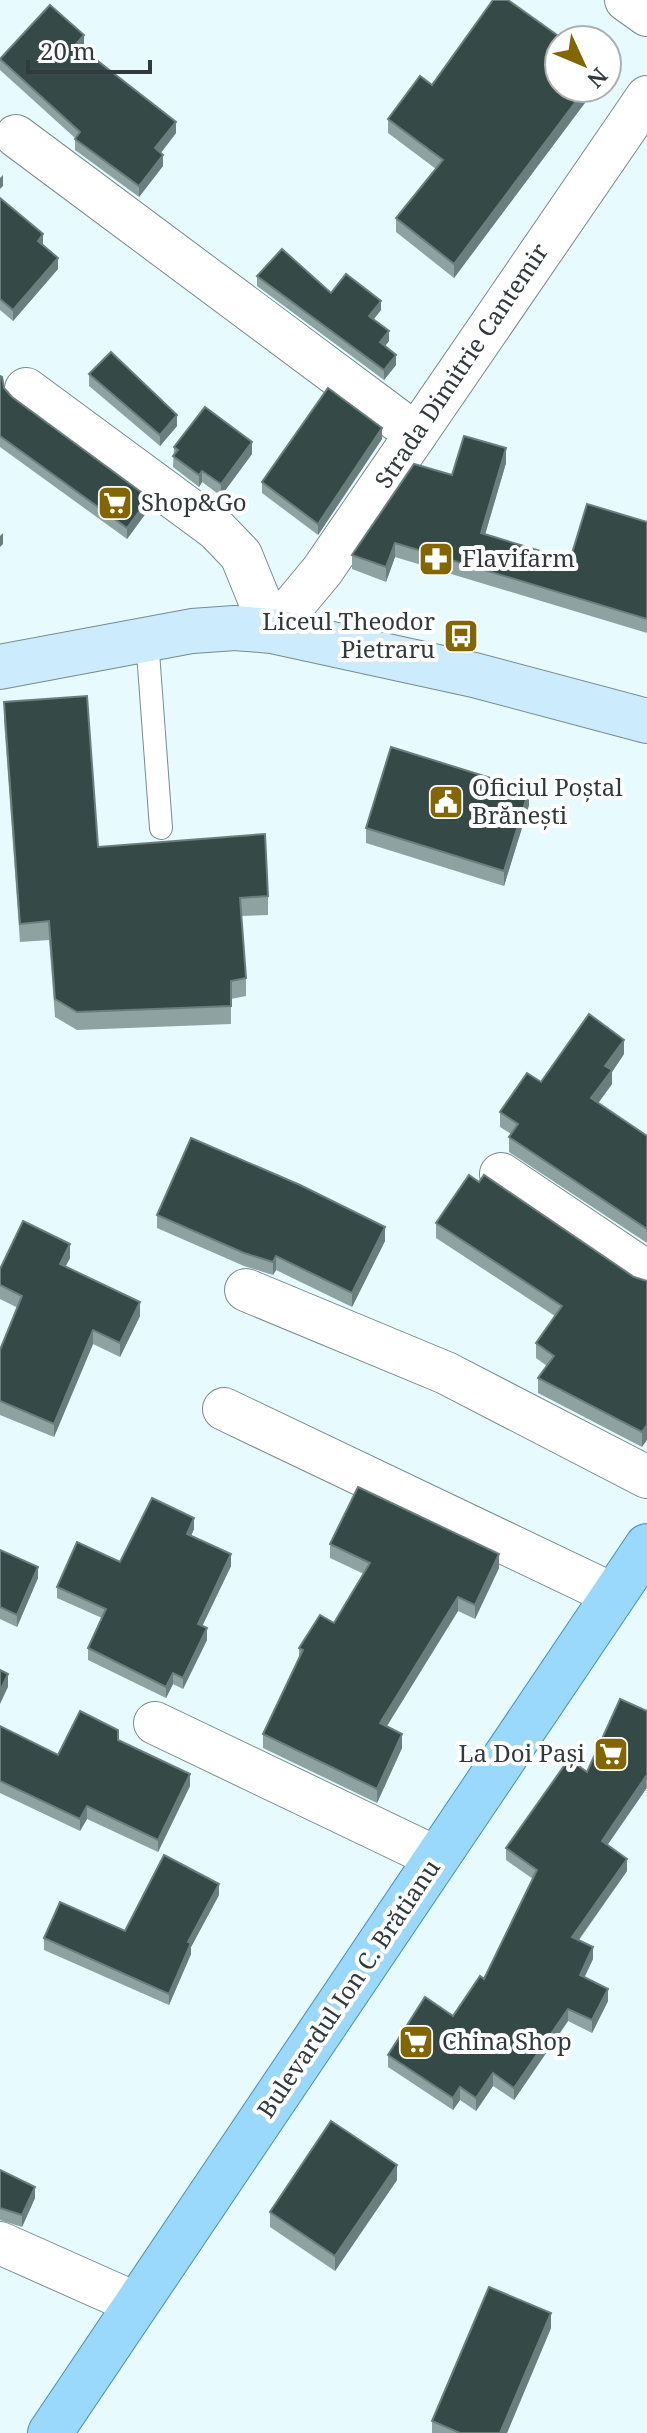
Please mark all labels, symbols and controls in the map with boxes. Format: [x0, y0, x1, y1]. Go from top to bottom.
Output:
scale bar [28, 24, 150, 74]
north arrow [543, 24, 623, 104]
text: 20 m [40, 34, 96, 67]
text: N [581, 62, 615, 95]
street label: Strada Dimitrie Cantemir [366, 236, 555, 494]
supermarket icon: Shop&Go [96, 484, 134, 522]
place label: Shop&Go [141, 485, 247, 518]
pharmacy icon: Flavifarm [417, 540, 455, 578]
place label: Flavifarm [462, 541, 575, 574]
place label: Liceul Theodor Pietraru [262, 604, 435, 665]
bus stop icon: Liceul Theodor Pietraru [442, 617, 480, 655]
place label: Oficiul Poștal Brănești [472, 770, 623, 831]
public building icon: Oficiul Poștal Brănești [427, 783, 465, 821]
supermarket icon: La Doi Pași [592, 1735, 630, 1773]
place label: La Doi Pași [459, 1736, 585, 1769]
street label: Bulevardul Ion C. Brătianu [249, 1852, 447, 2124]
supermarket icon: China Shop [397, 2023, 435, 2061]
place label: China Shop [442, 2024, 572, 2057]

